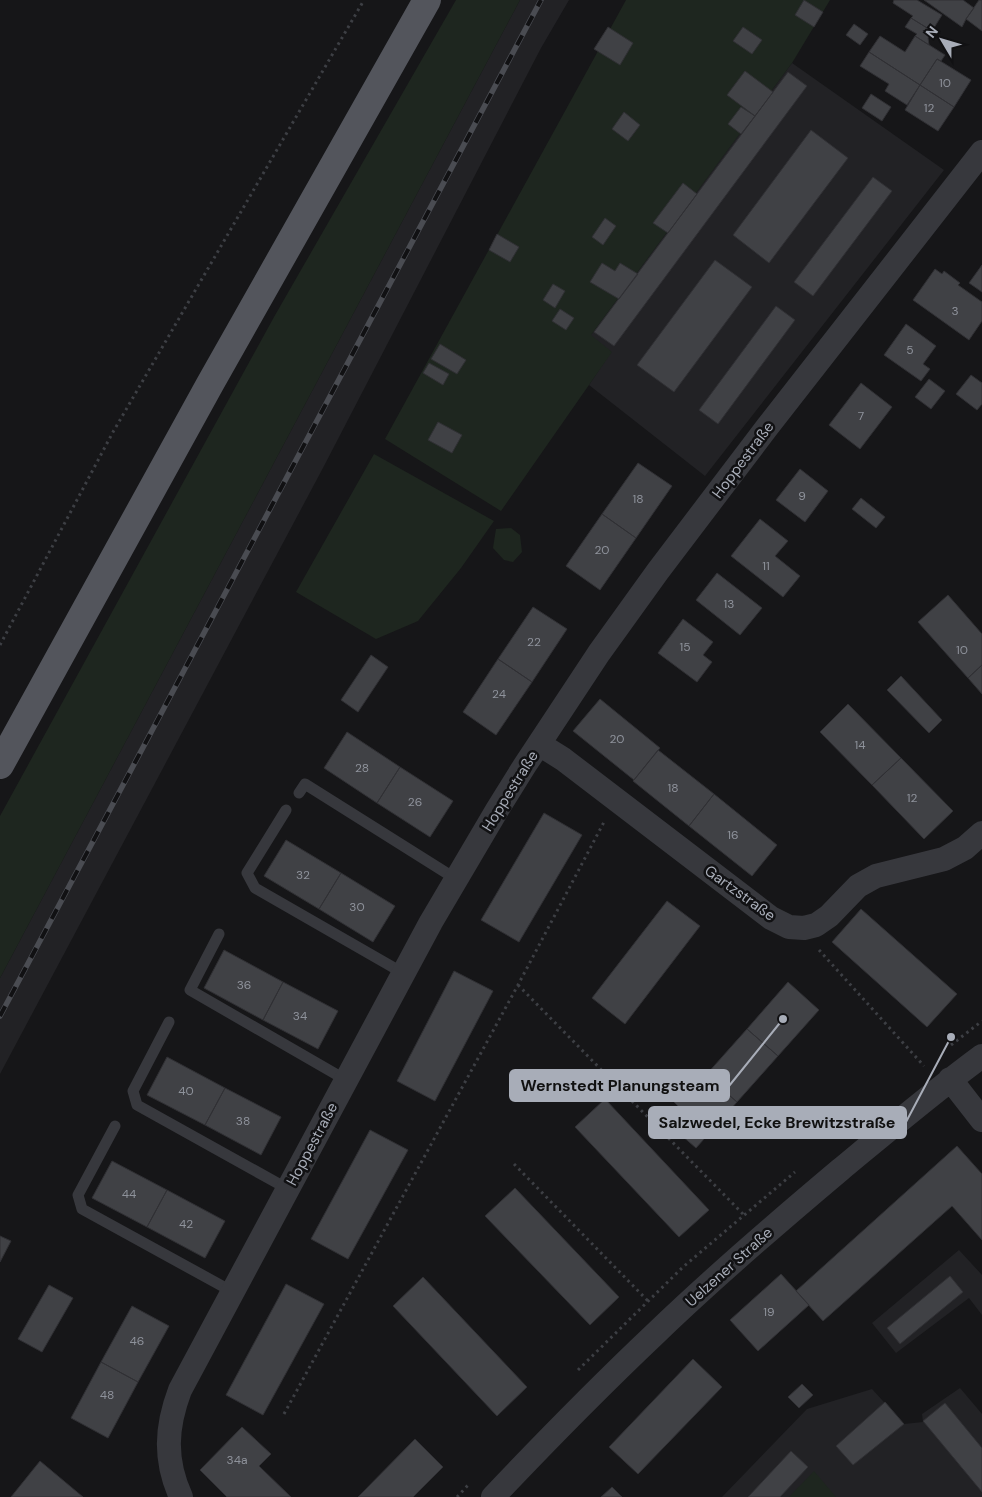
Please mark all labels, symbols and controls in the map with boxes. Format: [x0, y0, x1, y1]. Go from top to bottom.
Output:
north arrow [917, 15, 967, 65]
text: N [922, 22, 942, 42]
house number: 10 [939, 75, 951, 91]
house number: 12 [924, 100, 934, 116]
house number: 3 [951, 303, 959, 319]
house number: 5 [906, 342, 914, 358]
house number: 7 [858, 408, 864, 424]
street label: Hoppestraße [707, 417, 779, 503]
house number: 9 [798, 488, 806, 504]
house number: 18 [632, 491, 644, 507]
house number: 20 [594, 542, 610, 558]
house number: 11 [762, 558, 770, 574]
house number: 13 [724, 596, 734, 612]
house number: 22 [527, 634, 541, 650]
house number: 15 [679, 639, 691, 655]
house number: 10 [956, 642, 968, 658]
house number: 24 [492, 686, 506, 702]
house number: 20 [609, 731, 625, 747]
house number: 14 [854, 737, 866, 753]
street label: Hoppestraße [477, 747, 543, 835]
house number: 28 [355, 760, 369, 776]
house number: 18 [667, 780, 679, 796]
house number: 12 [907, 790, 917, 806]
house number: 26 [408, 794, 422, 810]
house number: 16 [727, 827, 739, 843]
street label: Gartzstraße [701, 861, 779, 925]
house number: 32 [296, 867, 310, 883]
house number: 30 [349, 899, 365, 915]
house number: 36 [237, 977, 251, 993]
house number: 34 [293, 1008, 307, 1024]
callout: Wernstedt Planungsteam [510, 1070, 729, 1101]
text: Wernstedt Planungsteam [521, 1075, 719, 1096]
house number: 40 [178, 1083, 194, 1099]
street label: Hoppestraße [282, 1099, 342, 1189]
callout: Salzwedel, Ecke Brewitzstraße [649, 1107, 906, 1138]
text: Salzwedel, Ecke Brewitzstraße [659, 1112, 895, 1133]
house number: 38 [236, 1113, 250, 1129]
house number: 44 [122, 1186, 136, 1202]
house number: 42 [179, 1216, 193, 1232]
street label: Uelzener Straße [681, 1223, 777, 1311]
house number: 19 [763, 1304, 775, 1320]
house number: 46 [130, 1333, 144, 1349]
house number: 48 [100, 1387, 114, 1403]
house number: 34a [227, 1452, 247, 1468]

